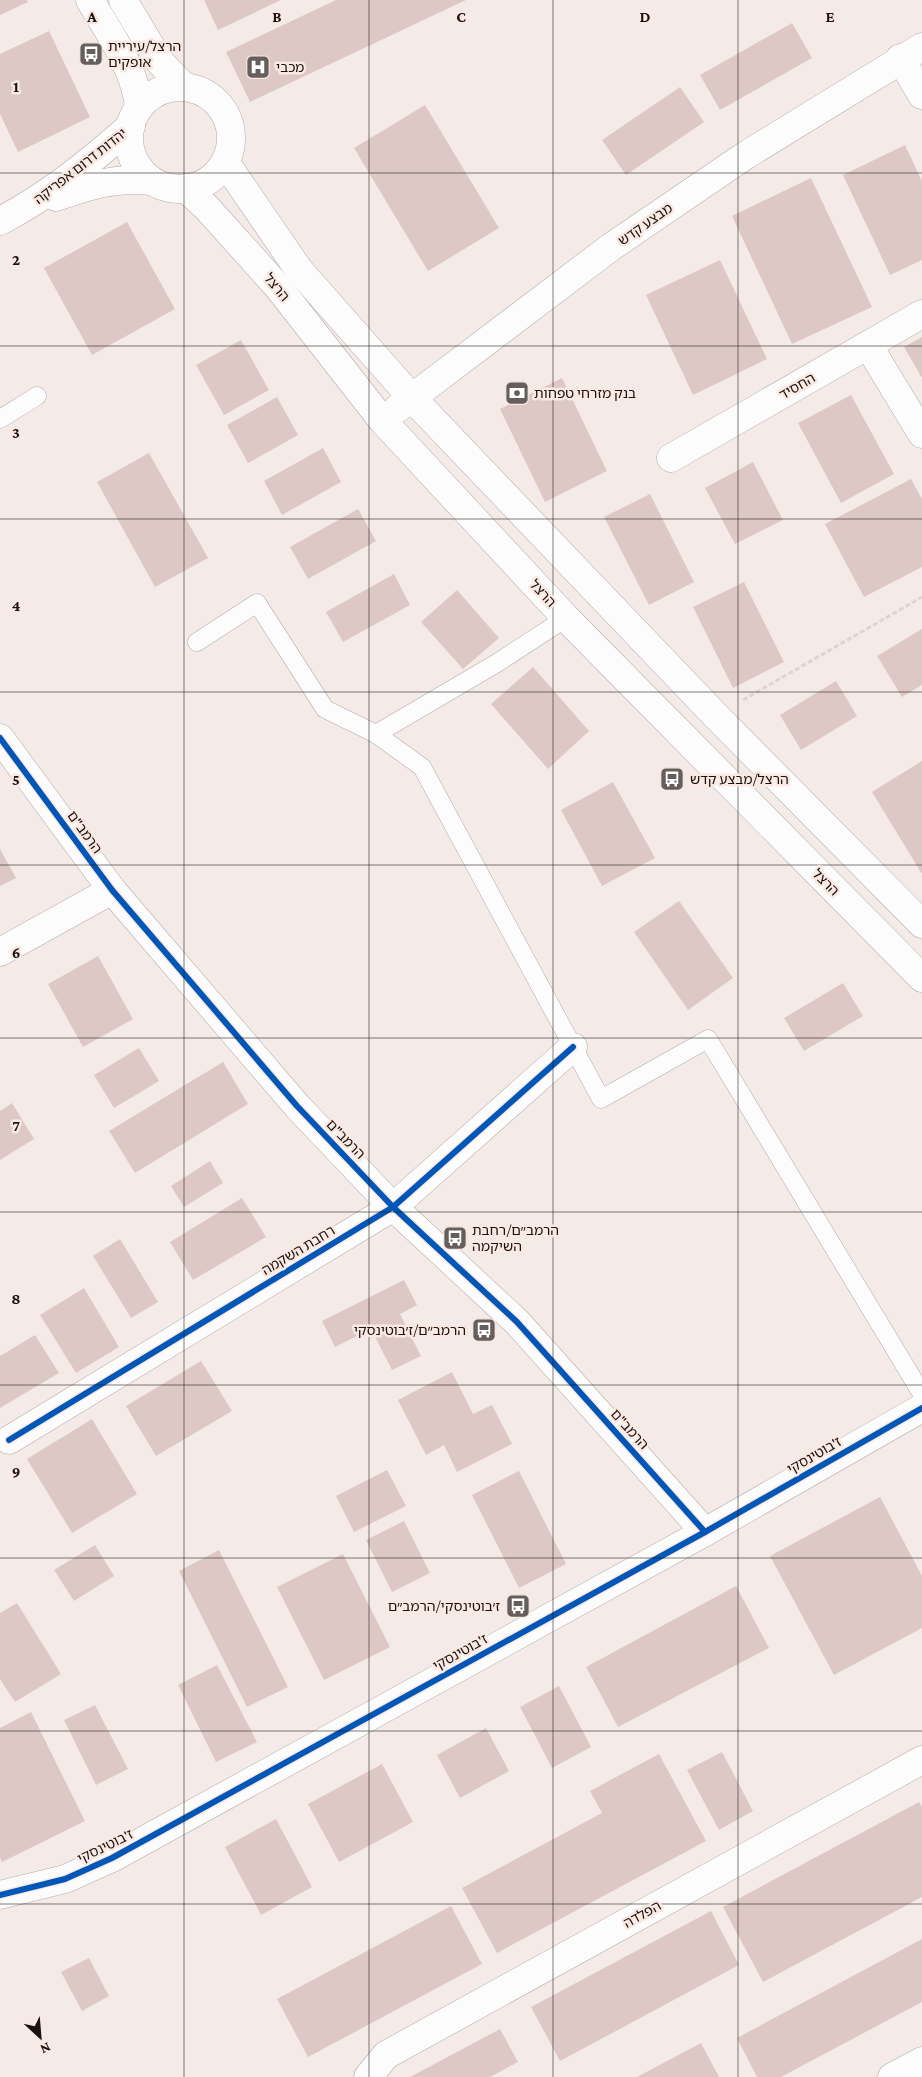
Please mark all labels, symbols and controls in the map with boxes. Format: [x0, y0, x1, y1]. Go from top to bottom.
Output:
text: A [86, 8, 97, 25]
text: B [272, 8, 282, 25]
text: C [456, 8, 466, 25]
text: D [639, 8, 651, 25]
text: E [825, 8, 835, 25]
place label: הרצל/עיריית אופקים [108, 38, 181, 70]
bus stop icon: הרצל/עיריית אופקים [78, 41, 104, 67]
hospital icon: מכבי [245, 54, 271, 80]
place label: מכבי [276, 59, 304, 75]
text: 1 [13, 78, 19, 95]
street label: יהדות דרום אפריקה [30, 125, 130, 207]
street label: מבצע קדש [615, 200, 675, 248]
text: 2 [12, 251, 20, 268]
street label: הרצל [261, 270, 293, 304]
street label: החסיד [776, 369, 818, 403]
bank icon: בנק מזרחי טפחות [504, 380, 530, 406]
place label: בנק מזרחי טפחות [534, 385, 636, 401]
text: 3 [12, 424, 20, 441]
street label: הרצל [527, 576, 559, 610]
text: 4 [12, 597, 21, 614]
bus stop icon: הרצל/מבצע קדש [659, 766, 685, 792]
text: 5 [12, 771, 20, 788]
place label: הרצל/מבצע קדש [690, 771, 789, 787]
street label: הרמב"ם [64, 808, 106, 856]
street label: הרצל [809, 865, 843, 899]
text: 6 [12, 944, 20, 961]
street label: הרמב"ם [323, 1116, 369, 1162]
text: 7 [12, 1117, 20, 1134]
street label: רחבת השקמה [258, 1222, 338, 1278]
place label: הרמב״ם/רחבת השיקמה [472, 1222, 559, 1254]
bus stop icon: הרמב״ם/רחבת השיקמה [442, 1225, 468, 1251]
text: 8 [11, 1290, 21, 1307]
bus stop icon: הרמב״ם/ז׳בוטינסקי [471, 1317, 497, 1343]
place label: הרמב״ם/ז׳בוטינסקי [354, 1322, 466, 1338]
street label: הרמב"ם [608, 1406, 652, 1452]
street label: ז'בוטינסקי [784, 1433, 844, 1477]
text: 9 [12, 1463, 20, 1480]
bus stop icon: ז׳בוטינסקי/הרמב״ם [505, 1593, 531, 1619]
place label: ז׳בוטינסקי/הרמב״ם [388, 1598, 500, 1614]
street label: ז'בוטינסקי [430, 1630, 490, 1674]
street label: ז'בוטינסקי [75, 1825, 136, 1866]
street label: הפלדה [620, 1897, 664, 1931]
north arrow [15, 2012, 65, 2062]
text: N [37, 2039, 53, 2058]

